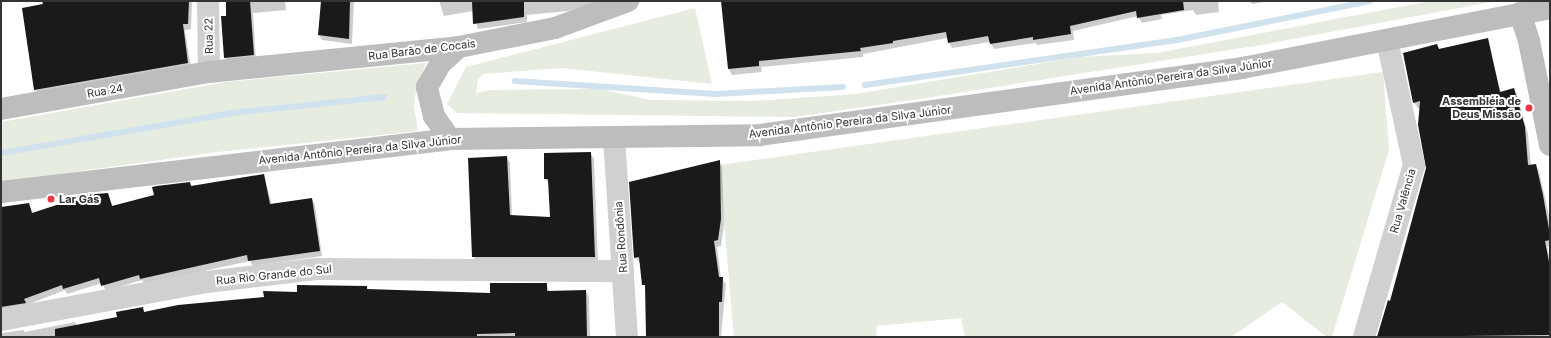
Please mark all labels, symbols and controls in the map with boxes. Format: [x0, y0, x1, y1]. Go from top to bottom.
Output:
street label: Rua 22 [202, 18, 216, 54]
street label: Rua Barão de Cocais [368, 37, 476, 63]
street label: Avenida Antônio Pereira da Silva Júnior [1069, 56, 1273, 98]
street label: Rua 24 [86, 81, 124, 101]
place label: Assembléia de Deus Missão [1442, 95, 1521, 121]
street label: Avenida Antônio Pereira da Silva Júnior [748, 103, 952, 141]
marker: Assembléia de Deus Missão [1524, 103, 1534, 113]
street label: Avenida Antônio Pereira da Silva Júnior [258, 133, 462, 167]
street label: Rua Valência [1387, 167, 1419, 235]
place label: Lar Gás [59, 192, 99, 206]
marker: Lar Gás [46, 194, 56, 204]
street label: Rua Rondônia [612, 201, 630, 273]
street label: Rua Rio Grande do Sul [216, 262, 332, 288]

